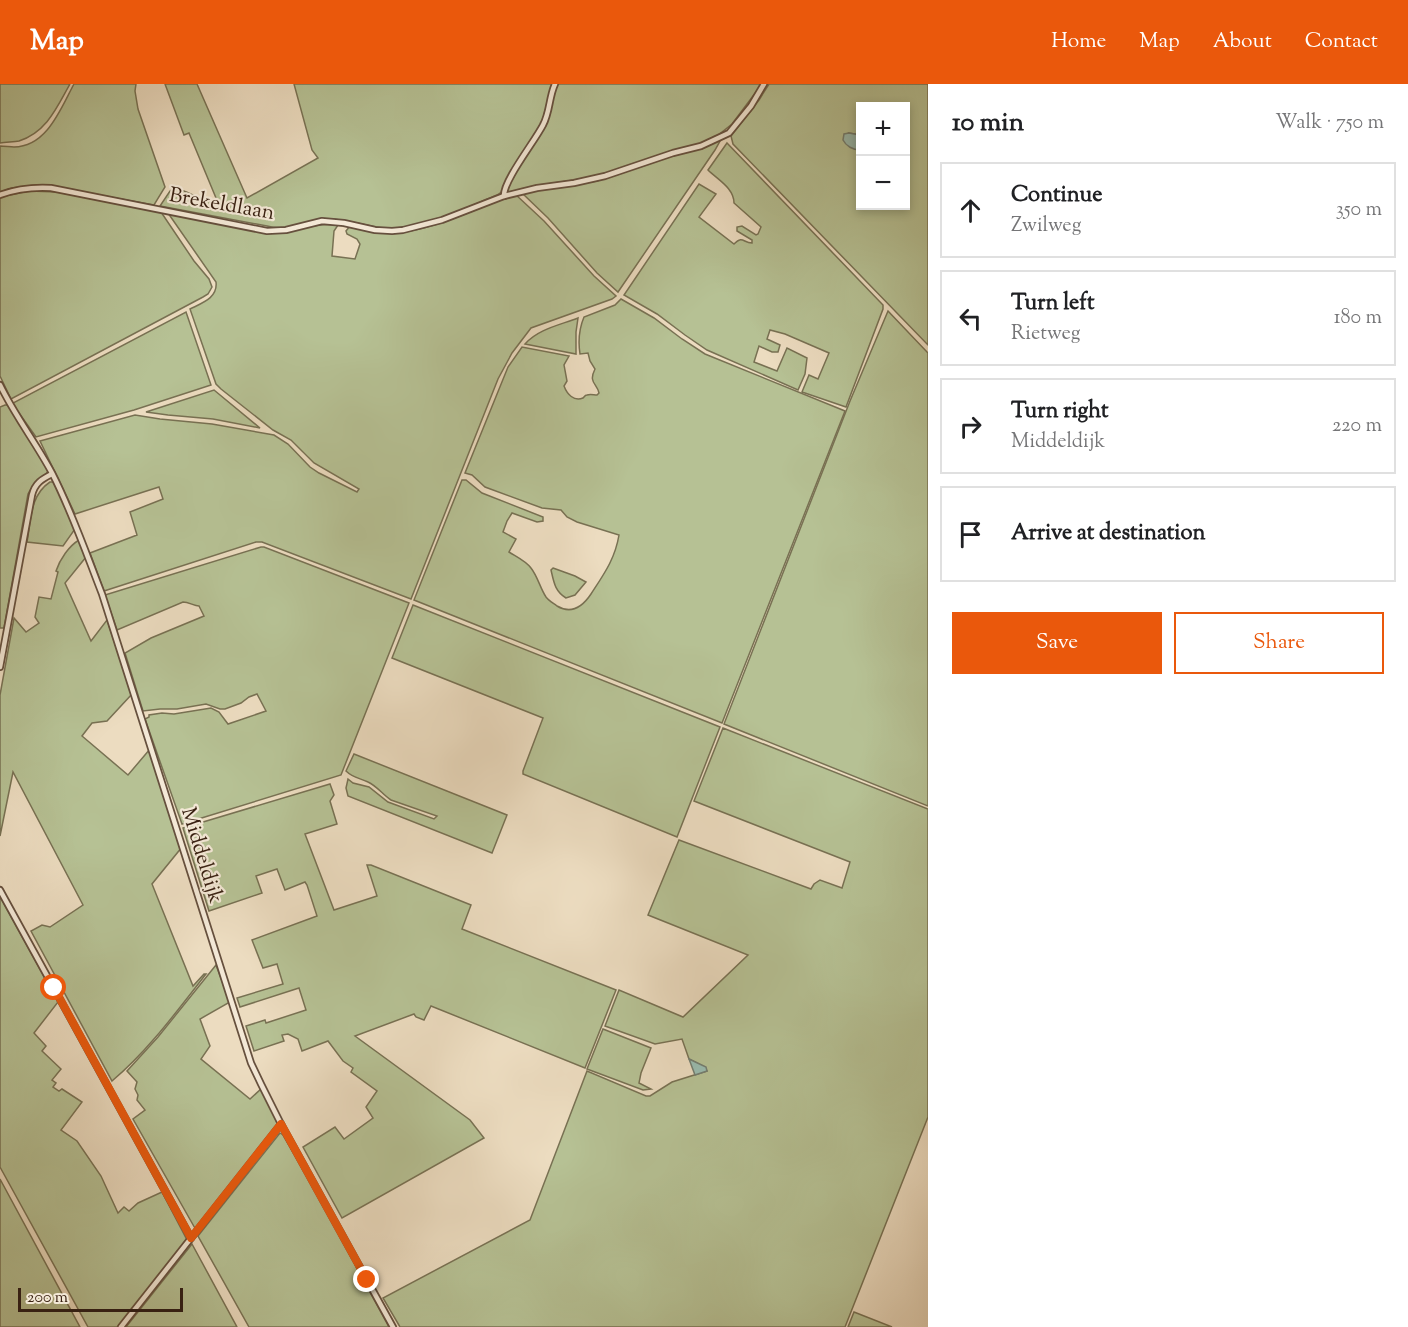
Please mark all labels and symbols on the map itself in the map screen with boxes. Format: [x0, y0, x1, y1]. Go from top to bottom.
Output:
street label: Brekeldlaan [167, 181, 277, 229]
street label: Middeldijk [172, 804, 230, 908]
route start [40, 974, 66, 1000]
route end [353, 1266, 379, 1292]
scale bar [18, 1285, 183, 1312]

